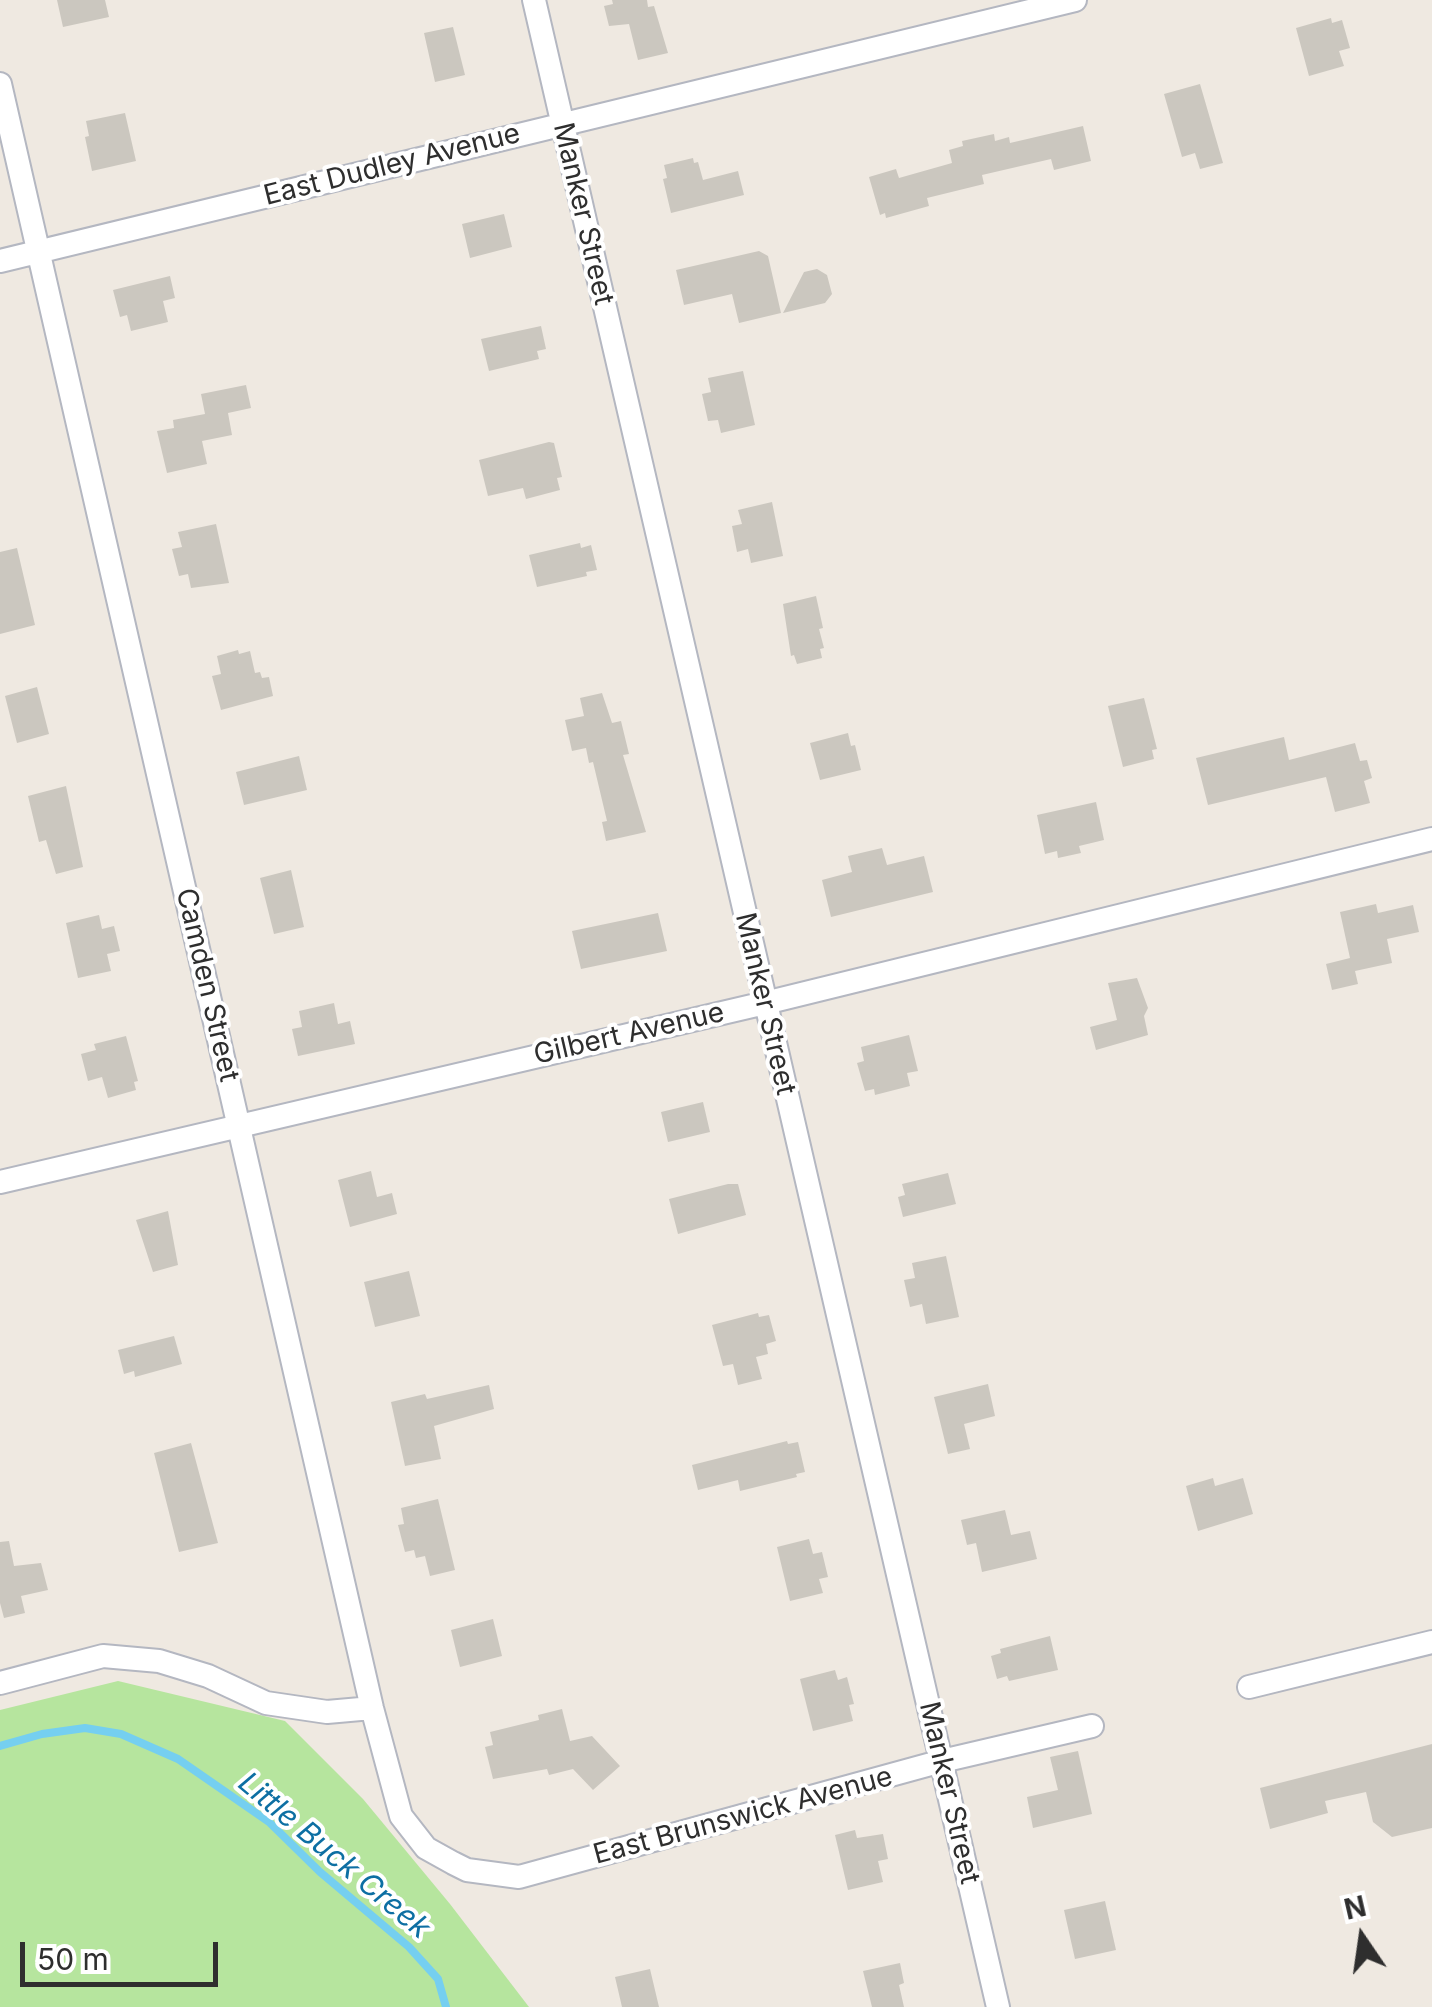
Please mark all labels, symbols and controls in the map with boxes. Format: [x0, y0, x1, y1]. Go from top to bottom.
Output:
street label: East Dudley Avenue [260, 117, 524, 213]
street label: Manker Street [546, 120, 620, 308]
street label: Camden Street [168, 885, 246, 1085]
street label: Manker Street [728, 910, 802, 1098]
street label: Gilbert Avenue [531, 996, 727, 1072]
street label: Manker Street [912, 1699, 986, 1887]
street label: East Brunswick Avenue [590, 1760, 896, 1872]
water label: Little Buck Creek [231, 1765, 437, 1947]
north arrow [1312, 1887, 1412, 1987]
text: N [1341, 1889, 1369, 1927]
scale bar [25, 1922, 222, 1984]
text: 50 m [37, 1941, 109, 1977]

